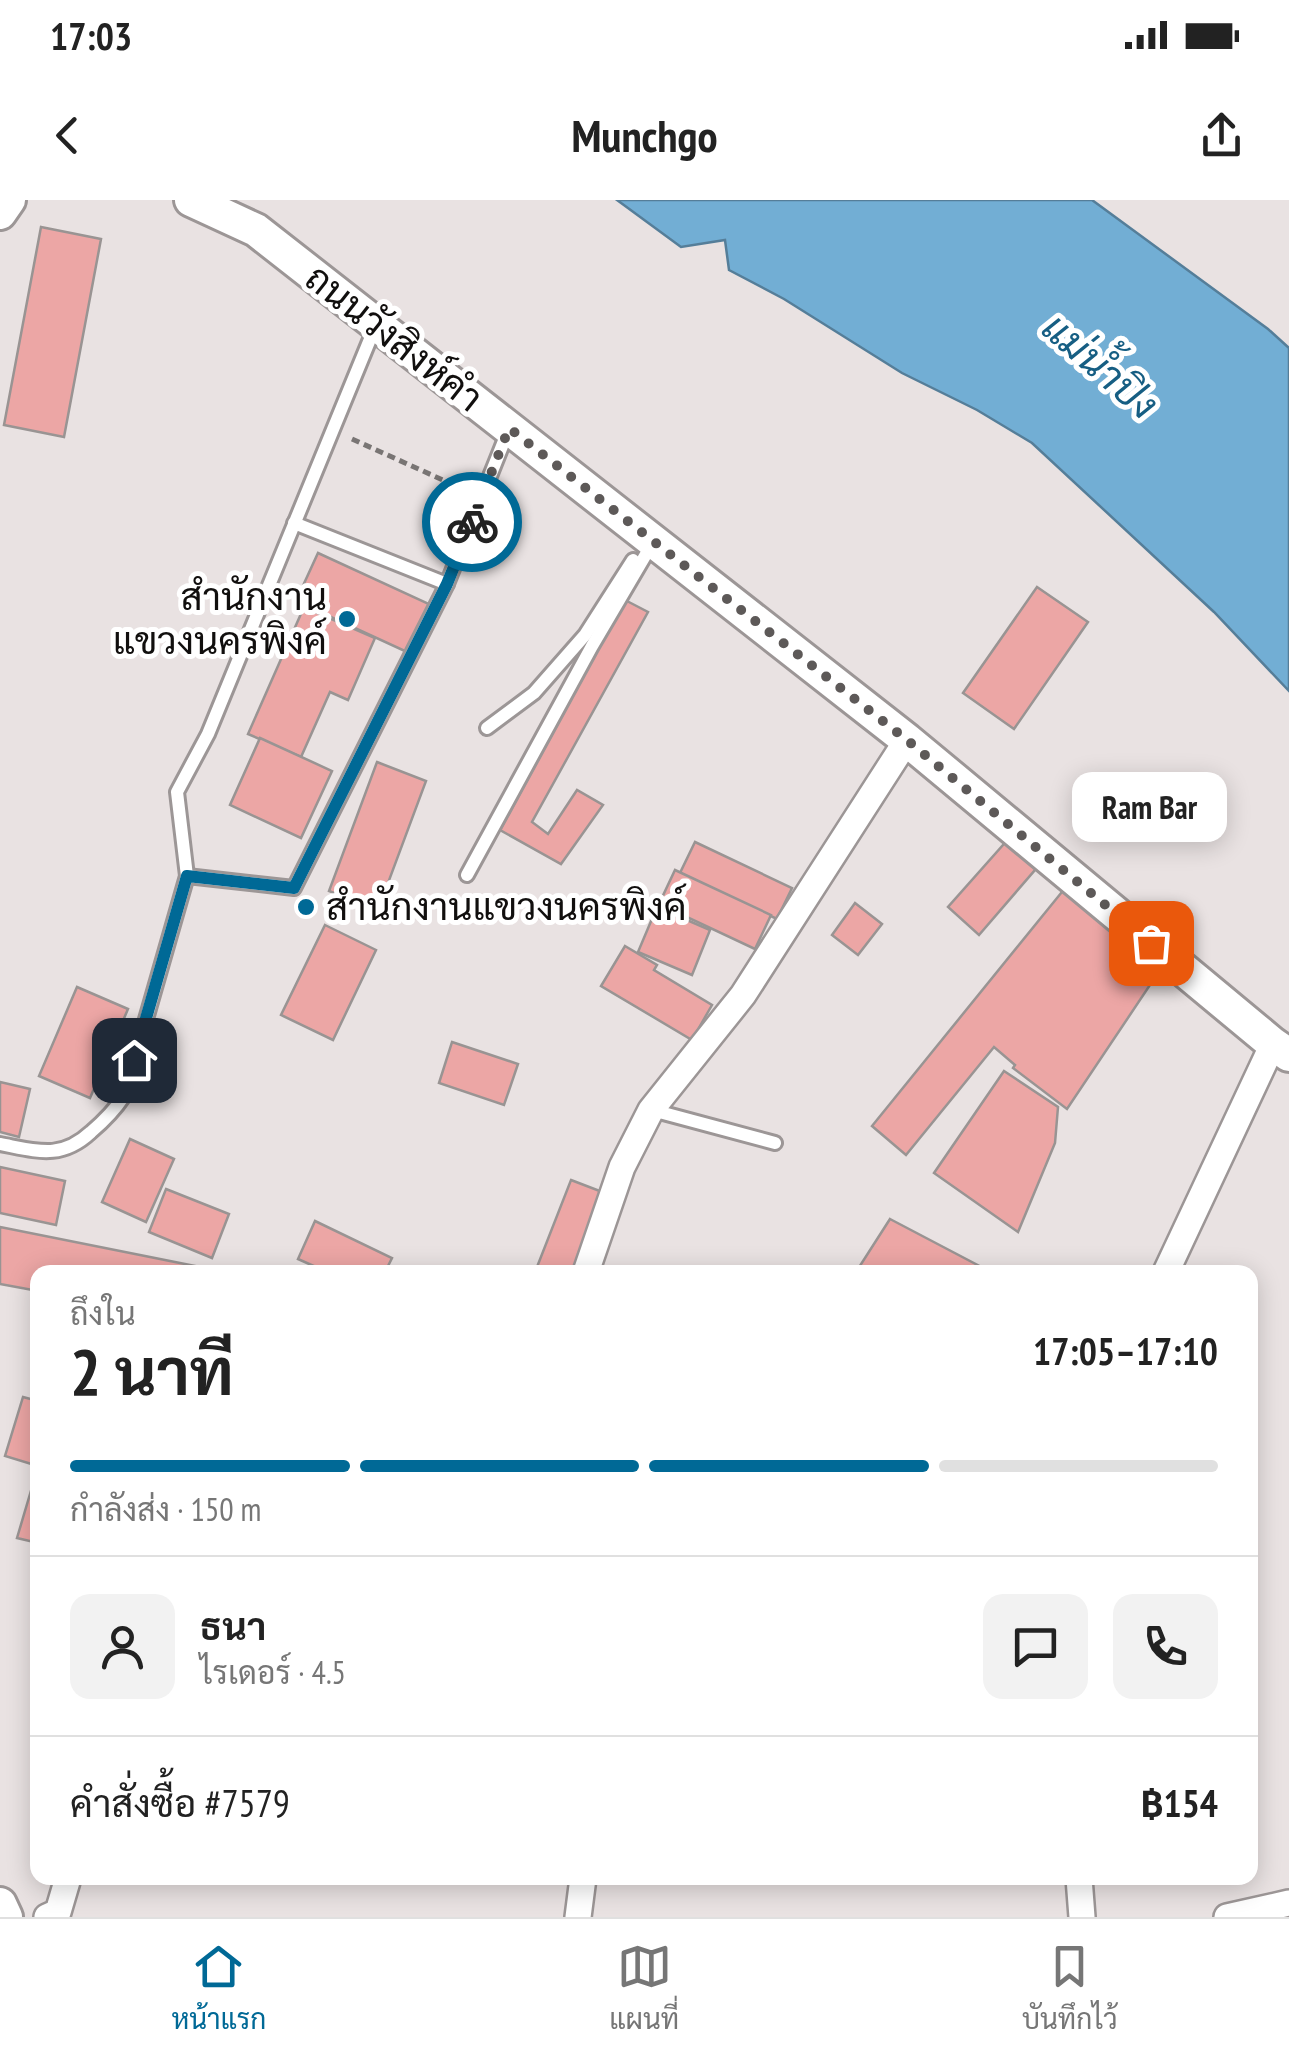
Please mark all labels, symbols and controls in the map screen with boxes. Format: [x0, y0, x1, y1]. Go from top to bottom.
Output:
text: 17:03 [50, 11, 132, 60]
text: Munchgo [571, 106, 718, 164]
icon: back [40, 108, 95, 163]
icon: share [1194, 108, 1249, 163]
street label: ถนนวังสิงห์คำ [296, 252, 494, 421]
water label: แม่น้ำปิง [1032, 295, 1175, 430]
courier [422, 472, 522, 572]
icon: bike [445, 495, 500, 550]
place label: สำนักงาน แขวงนครพิงค์ [113, 571, 327, 664]
marker: สำนักงาน แขวงนครพิงค์ [336, 608, 358, 630]
callout: Ram Bar [1074, 773, 1228, 843]
text: Ram Bar [1102, 786, 1197, 828]
place label: สำนักงานแขวงนครพิงค์ [326, 881, 687, 930]
marker: สำนักงานแขวงนครพิงค์ [295, 896, 317, 918]
pin [1109, 901, 1194, 986]
icon: bag [1124, 916, 1179, 971]
pin [92, 1018, 177, 1103]
icon: home [107, 1033, 162, 1088]
text: ถึงใน [70, 1292, 136, 1334]
text: 17:05–17:10 [1033, 1326, 1218, 1375]
text: 2 นาที [70, 1329, 234, 1413]
text: กำลังส่ง · 150 m [70, 1488, 261, 1530]
button: person [70, 1594, 175, 1699]
button: chat [983, 1594, 1088, 1699]
button: phone [1113, 1594, 1218, 1699]
text: ธนา [200, 1601, 266, 1650]
text: ไรเดอร์ · 4.5 [200, 1651, 346, 1693]
text: คำสั่งซื้อ #7579 [70, 1778, 290, 1827]
text: ฿154 [1141, 1778, 1218, 1827]
tab: หน้าแรก [171, 1939, 267, 2037]
tab: แผนที่ [609, 1939, 679, 2037]
tab: บันทึกไว้ [1022, 1939, 1118, 2037]

